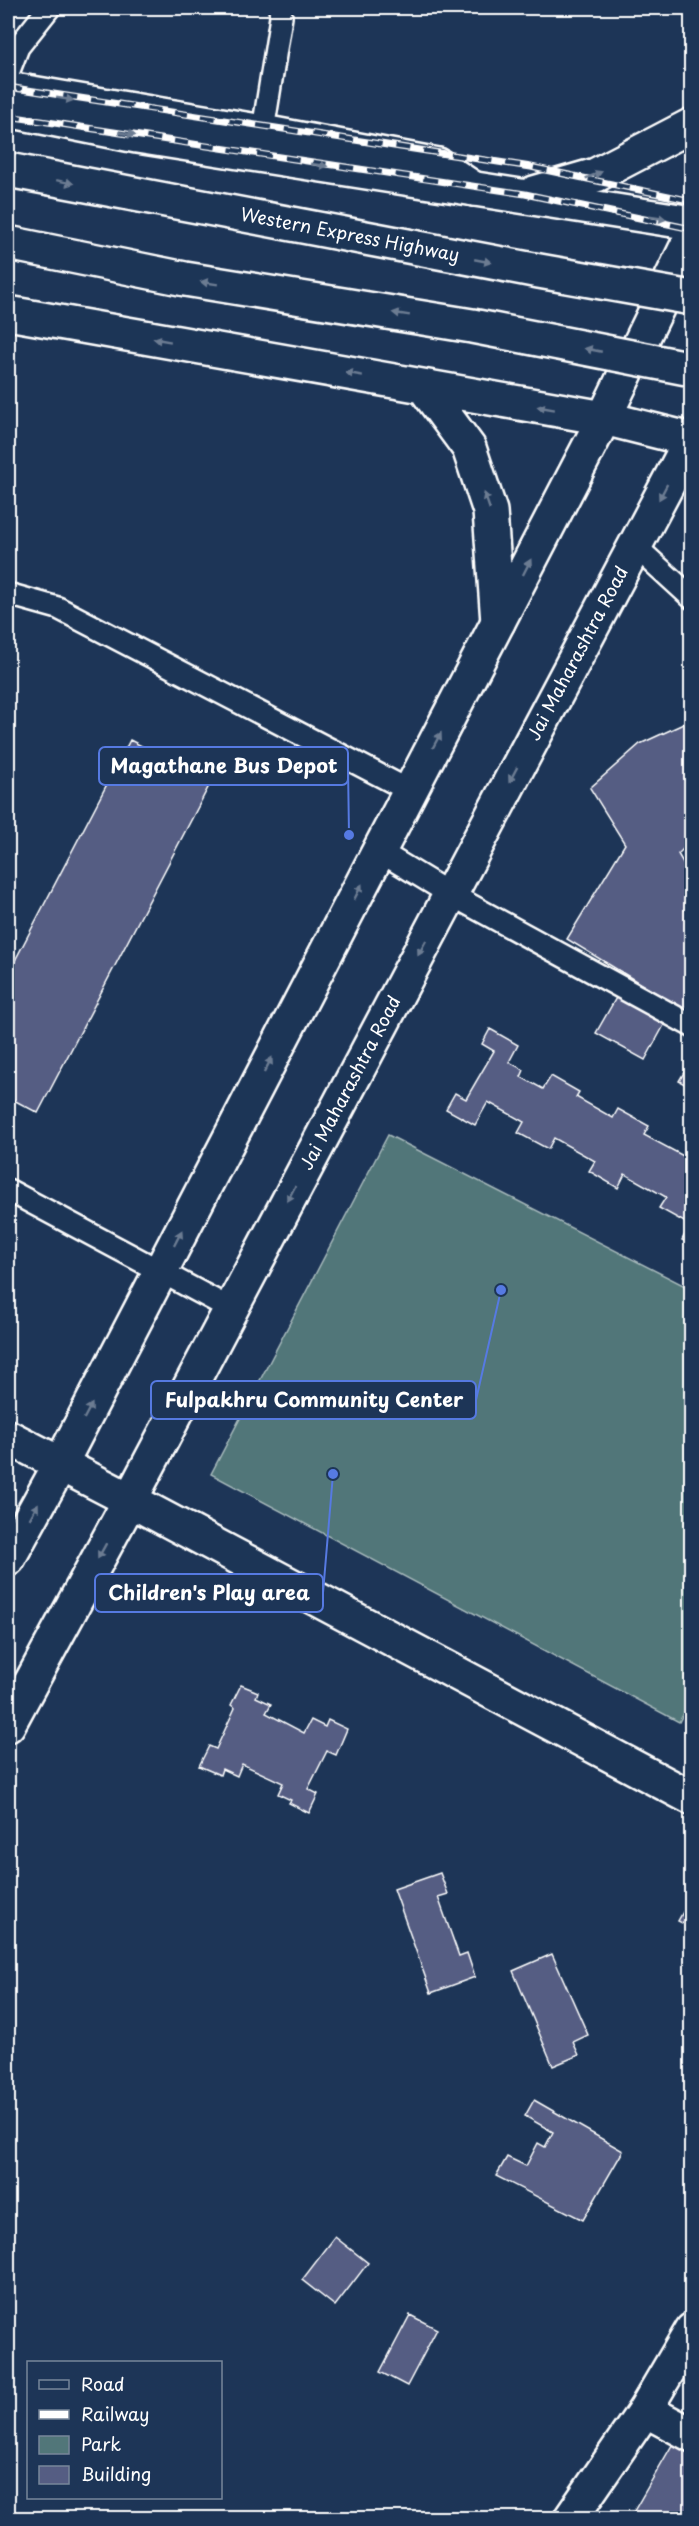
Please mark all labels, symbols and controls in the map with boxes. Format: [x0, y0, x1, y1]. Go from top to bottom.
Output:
one-way arrow [56, 95, 75, 104]
one-way arrow [117, 130, 136, 139]
one-way arrow [310, 160, 329, 169]
one-way arrow [585, 170, 603, 179]
one-way arrow [56, 177, 74, 187]
street label: Western Express Highway [238, 200, 462, 268]
one-way arrow [649, 213, 668, 222]
one-way arrow [474, 257, 493, 266]
one-way arrow [199, 278, 218, 287]
one-way arrow [391, 310, 410, 319]
one-way arrow [152, 335, 171, 344]
one-way arrow [583, 345, 602, 354]
one-way arrow [344, 369, 363, 378]
one-way arrow [537, 403, 556, 412]
one-way arrow [658, 483, 668, 500]
one-way arrow [482, 492, 491, 510]
one-way arrow [522, 558, 532, 575]
street label: Jai Maharashtra Road [519, 561, 634, 745]
one-way arrow [432, 731, 442, 748]
callout: Magathane Bus Depot [99, 747, 348, 785]
text: Magathane Bus Depot [110, 750, 338, 780]
one-way arrow [508, 767, 518, 784]
one-way arrow [352, 883, 362, 901]
one-way arrow [417, 939, 427, 956]
street label: Jai Maharashtra Road [292, 990, 407, 1174]
one-way arrow [263, 1056, 273, 1073]
one-way arrow [287, 1186, 296, 1203]
one-way arrow [173, 1230, 183, 1247]
callout: Fulpakhru Community Center [151, 1381, 476, 1419]
text: Fulpakhru Community Center [165, 1384, 464, 1414]
one-way arrow [83, 1403, 93, 1420]
one-way arrow [29, 1502, 39, 1519]
one-way arrow [97, 1543, 107, 1560]
callout: Children's Play area [95, 1574, 323, 1612]
text: Children's Play area [108, 1577, 310, 1607]
legend [27, 2361, 222, 2499]
text: Road [81, 2370, 125, 2397]
text: Railway [81, 2400, 149, 2427]
text: Park [81, 2430, 121, 2457]
text: Building [81, 2460, 151, 2487]

